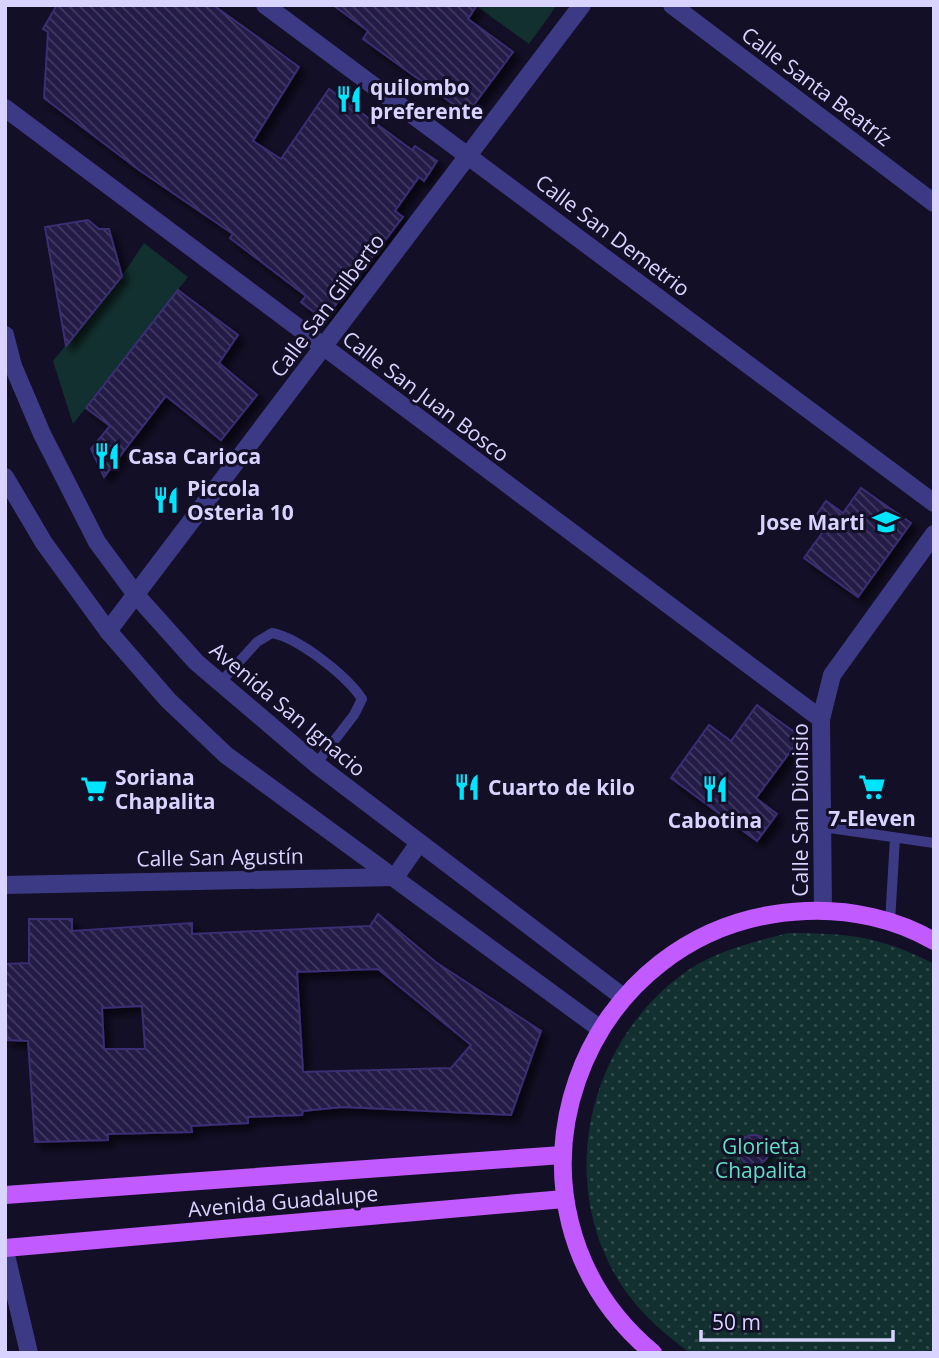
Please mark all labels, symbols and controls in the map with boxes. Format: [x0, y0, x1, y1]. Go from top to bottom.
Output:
street label: Calle Santa Beatríz [736, 20, 898, 152]
place label: quilombo preferente [370, 73, 483, 125]
restaurant icon: quilombo preferente [334, 84, 364, 114]
street label: Calle San Demetrio [530, 168, 696, 302]
street label: Calle San Gilberto [264, 227, 390, 383]
street label: Calle San Juan Bosco [337, 324, 515, 468]
restaurant icon: Casa Carioca [92, 441, 122, 471]
place label: Casa Carioca [128, 442, 261, 470]
place label: Piccola Osteria 10 [187, 474, 294, 526]
restaurant icon: Piccola Osteria 10 [151, 485, 181, 515]
school or university icon: Jose Marti [871, 507, 901, 537]
place label: Jose Marti [757, 508, 865, 536]
street label: Avenida San Ignacio [204, 636, 372, 782]
street label: Calle San Dionisio [786, 723, 814, 897]
place label: Soriana Chapalita [115, 763, 215, 815]
restaurant icon: Cuarto de kilo [452, 772, 482, 802]
supermarket icon: 7-Eleven [857, 772, 887, 802]
place label: Cuarto de kilo [488, 773, 635, 801]
supermarket icon: Soriana Chapalita [79, 774, 109, 804]
restaurant icon: Cabotina [700, 774, 730, 804]
place label: 7-Eleven [828, 804, 916, 832]
place label: Cabotina [668, 806, 762, 834]
street label: Calle San Agustín [136, 842, 304, 872]
park label: Glorieta Chapalita [715, 1132, 807, 1184]
street label: Avenida Guadalupe [187, 1179, 379, 1223]
scale bar [701, 1298, 894, 1342]
text: 50 m [712, 1308, 761, 1336]

